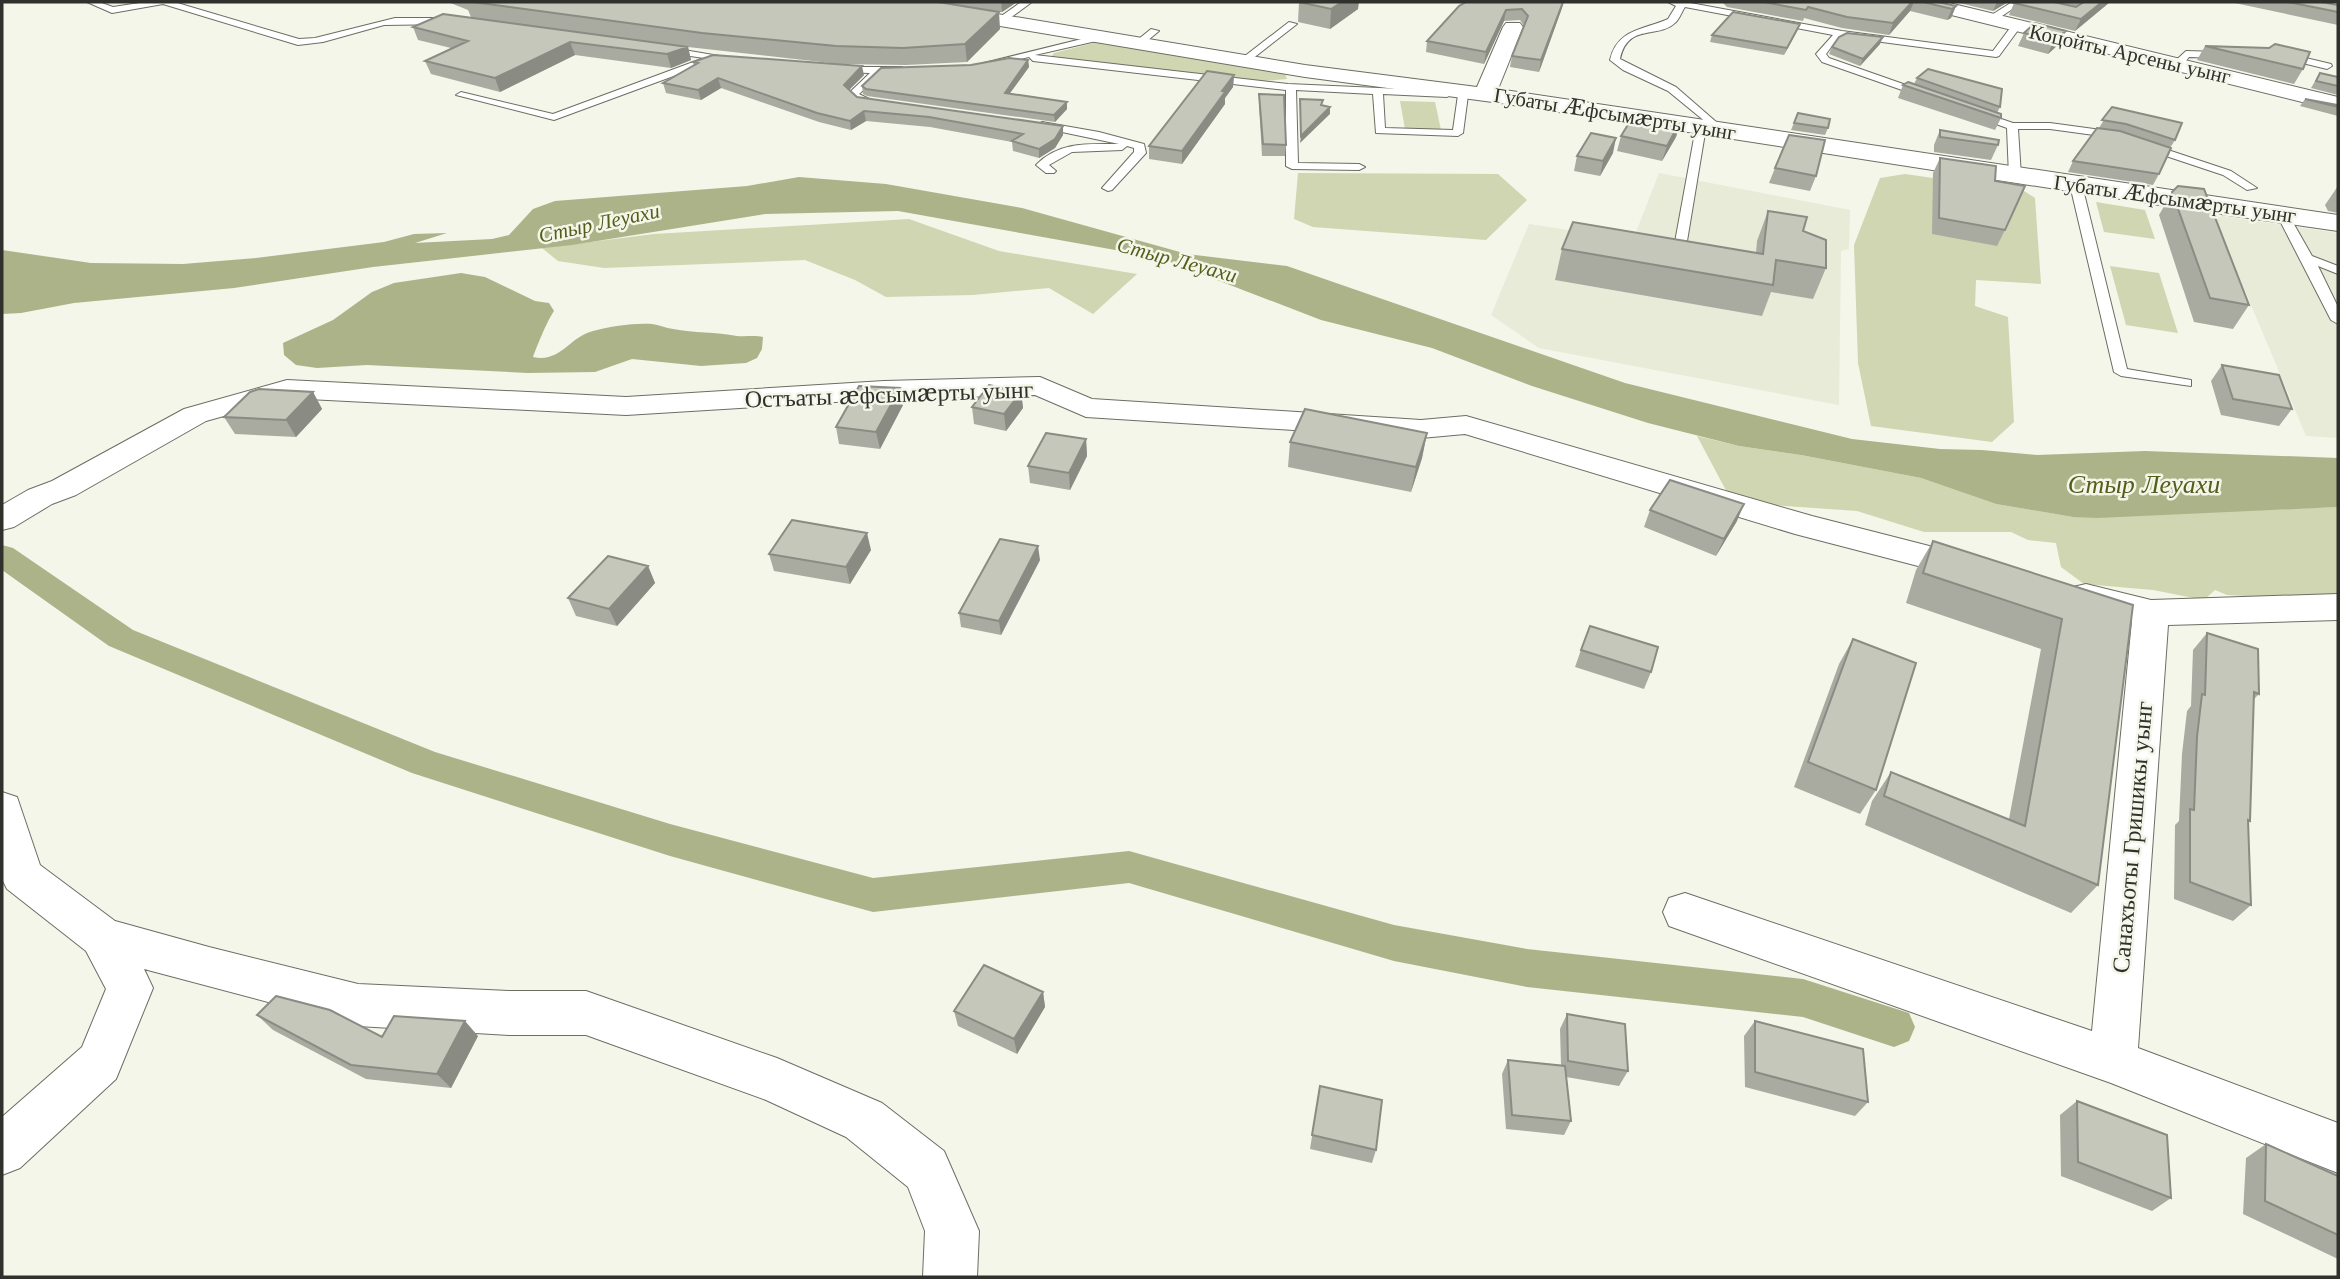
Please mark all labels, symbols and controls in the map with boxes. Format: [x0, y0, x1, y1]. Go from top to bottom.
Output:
street label: Коцойты Арсены уынг [2027, 18, 2234, 90]
street label: Губаты Æфсымæрты уынг [1492, 82, 1738, 146]
street label: Губаты Æфсымæрты уынг [2052, 169, 2298, 229]
water label: Стыр Леуахи [536, 197, 662, 249]
water label: Стыр Леуахи [1114, 232, 1240, 288]
street label: Остъаты æфсымæрты уынг [744, 374, 1034, 414]
water label: Стыр Леуахи [2068, 468, 2220, 500]
street label: Санахъоты Гришикы уынг [2106, 700, 2158, 974]

